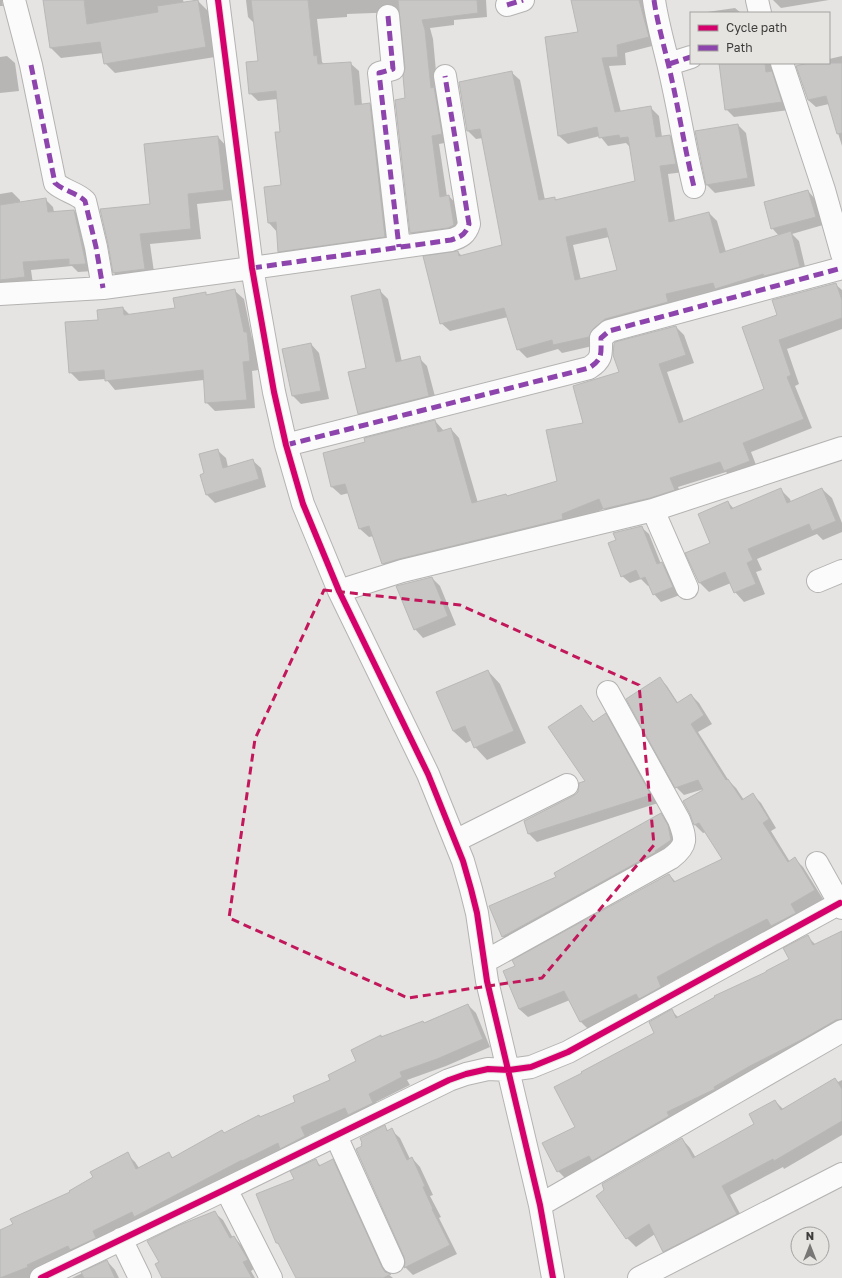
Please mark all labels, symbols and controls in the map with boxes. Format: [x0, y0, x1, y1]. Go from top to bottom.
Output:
legend [690, 12, 830, 64]
text: Cycle path [726, 20, 787, 35]
text: Path [726, 40, 753, 55]
north arrow [790, 1226, 830, 1266]
text: N [806, 1229, 814, 1242]

